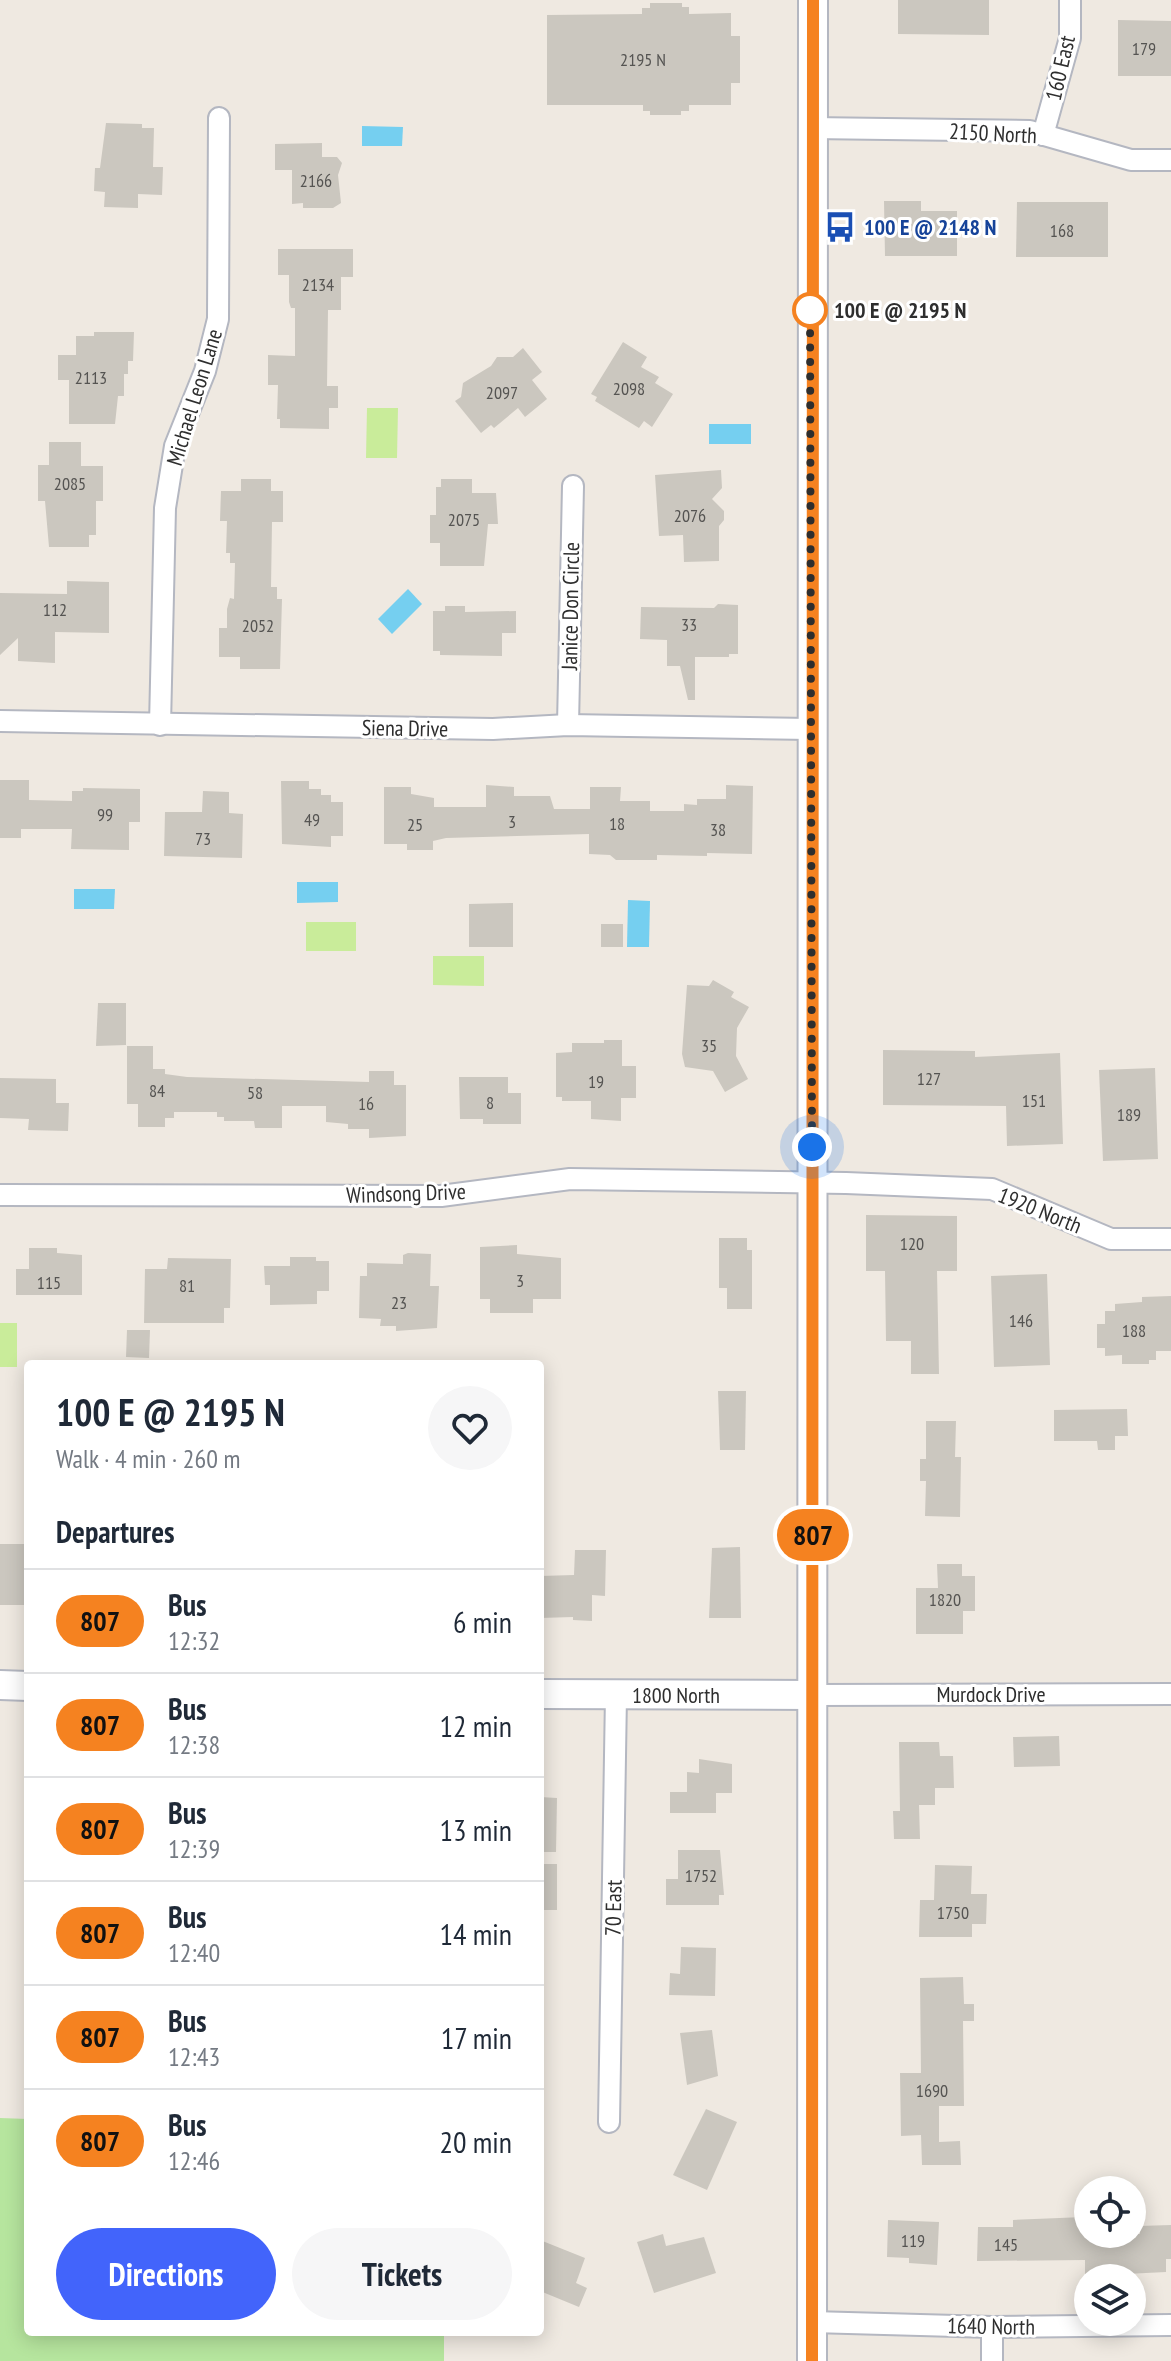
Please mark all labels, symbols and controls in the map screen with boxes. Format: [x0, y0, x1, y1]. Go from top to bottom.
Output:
street label: 160 East [1039, 33, 1081, 103]
house number: 179 [1132, 37, 1156, 60]
house number: 2195 N [620, 48, 666, 71]
street label: 2150 North [948, 117, 1038, 149]
house number: 2166 [300, 169, 332, 192]
bus stop icon: 100 E @ 2148 N [823, 210, 857, 244]
place label: 100 E @ 2148 N [864, 213, 996, 241]
house number: 168 [1050, 219, 1074, 242]
house number: 2134 [302, 273, 334, 296]
marker: 100 E @ 2195 N [793, 293, 827, 327]
place label: 100 E @ 2195 N [834, 296, 966, 324]
street label: Michael Leon Lane [160, 325, 228, 469]
house number: 2113 [75, 366, 107, 389]
house number: 2098 [613, 377, 645, 400]
house number: 2097 [486, 381, 518, 404]
house number: 2085 [54, 472, 86, 495]
house number: 2076 [674, 504, 706, 527]
house number: 2075 [448, 508, 480, 531]
street label: Janice Don Circle [555, 542, 585, 671]
house number: 112 [43, 598, 67, 621]
house number: 33 [681, 613, 697, 636]
house number: 2052 [242, 614, 274, 637]
street label: Siena Drive [362, 713, 448, 743]
house number: 99 [97, 803, 113, 826]
house number: 49 [304, 808, 320, 831]
house number: 3 [508, 810, 516, 833]
house number: 18 [609, 812, 625, 835]
house number: 25 [407, 813, 423, 836]
house number: 38 [710, 818, 726, 841]
house number: 73 [195, 827, 211, 850]
house number: 35 [701, 1034, 717, 1057]
house number: 127 [917, 1067, 941, 1090]
house number: 19 [588, 1070, 604, 1093]
house number: 84 [149, 1079, 165, 1102]
house number: 58 [247, 1081, 263, 1104]
house number: 151 [1022, 1089, 1046, 1112]
house number: 8 [486, 1091, 494, 1114]
house number: 16 [358, 1092, 374, 1115]
house number: 189 [1117, 1103, 1141, 1126]
your location [792, 1127, 832, 1167]
street label: Windsong Drive [346, 1177, 466, 1209]
street label: 1920 North [994, 1181, 1086, 1239]
house number: 120 [900, 1232, 924, 1255]
house number: 3 [516, 1269, 524, 1292]
house number: 115 [37, 1271, 61, 1294]
house number: 81 [179, 1274, 195, 1297]
house number: 23 [391, 1291, 407, 1314]
house number: 146 [1009, 1309, 1033, 1332]
house number: 188 [1122, 1319, 1146, 1342]
button: heart [428, 1386, 512, 1470]
text: 100 E @ 2195 N [56, 1387, 285, 1436]
text: Walk · 4 min · 260 m [56, 1442, 240, 1475]
line badge: 807 [767, 1509, 859, 1561]
text: Departures [56, 1512, 174, 1551]
text: 807 [793, 1516, 833, 1553]
text: Bus [168, 1585, 207, 1624]
house number: 1820 [929, 1588, 961, 1611]
text: 807 [80, 1602, 120, 1639]
text: 6 min [453, 1602, 512, 1641]
text: 12:32 [168, 1624, 220, 1657]
street label: Murdock Drive [936, 1680, 1046, 1708]
street label: 1800 North [632, 1681, 720, 1709]
text: Bus [168, 1689, 207, 1728]
text: 807 [80, 1706, 120, 1743]
text: 12 min [439, 1706, 512, 1745]
text: 12:38 [168, 1728, 220, 1761]
text: Bus [168, 1793, 207, 1832]
text: 807 [80, 1810, 120, 1847]
text: 13 min [439, 1810, 512, 1849]
text: 12:39 [168, 1832, 220, 1865]
house number: 1752 [685, 1864, 717, 1887]
street label: 70 East [599, 1880, 627, 1936]
text: Bus [168, 1897, 207, 1936]
house number: 1750 [937, 1901, 969, 1924]
text: 807 [80, 1914, 120, 1951]
text: 14 min [439, 1914, 512, 1953]
text: 12:40 [168, 1936, 220, 1969]
text: Bus [168, 2001, 207, 2040]
text: 807 [80, 2018, 120, 2055]
text: 17 min [441, 2018, 512, 2057]
text: 12:43 [168, 2040, 220, 2073]
house number: 1690 [916, 2079, 948, 2102]
text: Bus [168, 2105, 207, 2144]
text: 807 [80, 2122, 120, 2159]
text: 20 min [439, 2122, 512, 2161]
text: 12:46 [168, 2144, 220, 2177]
map controls [1074, 2176, 1146, 2336]
button: locate [1074, 2176, 1146, 2248]
button: Directions [56, 2228, 276, 2320]
button: Tickets [292, 2228, 512, 2320]
house number: 119 [901, 2229, 925, 2252]
house number: 145 [994, 2233, 1018, 2256]
button: layers [1074, 2264, 1146, 2336]
street label: 1640 North [947, 2311, 1035, 2341]

